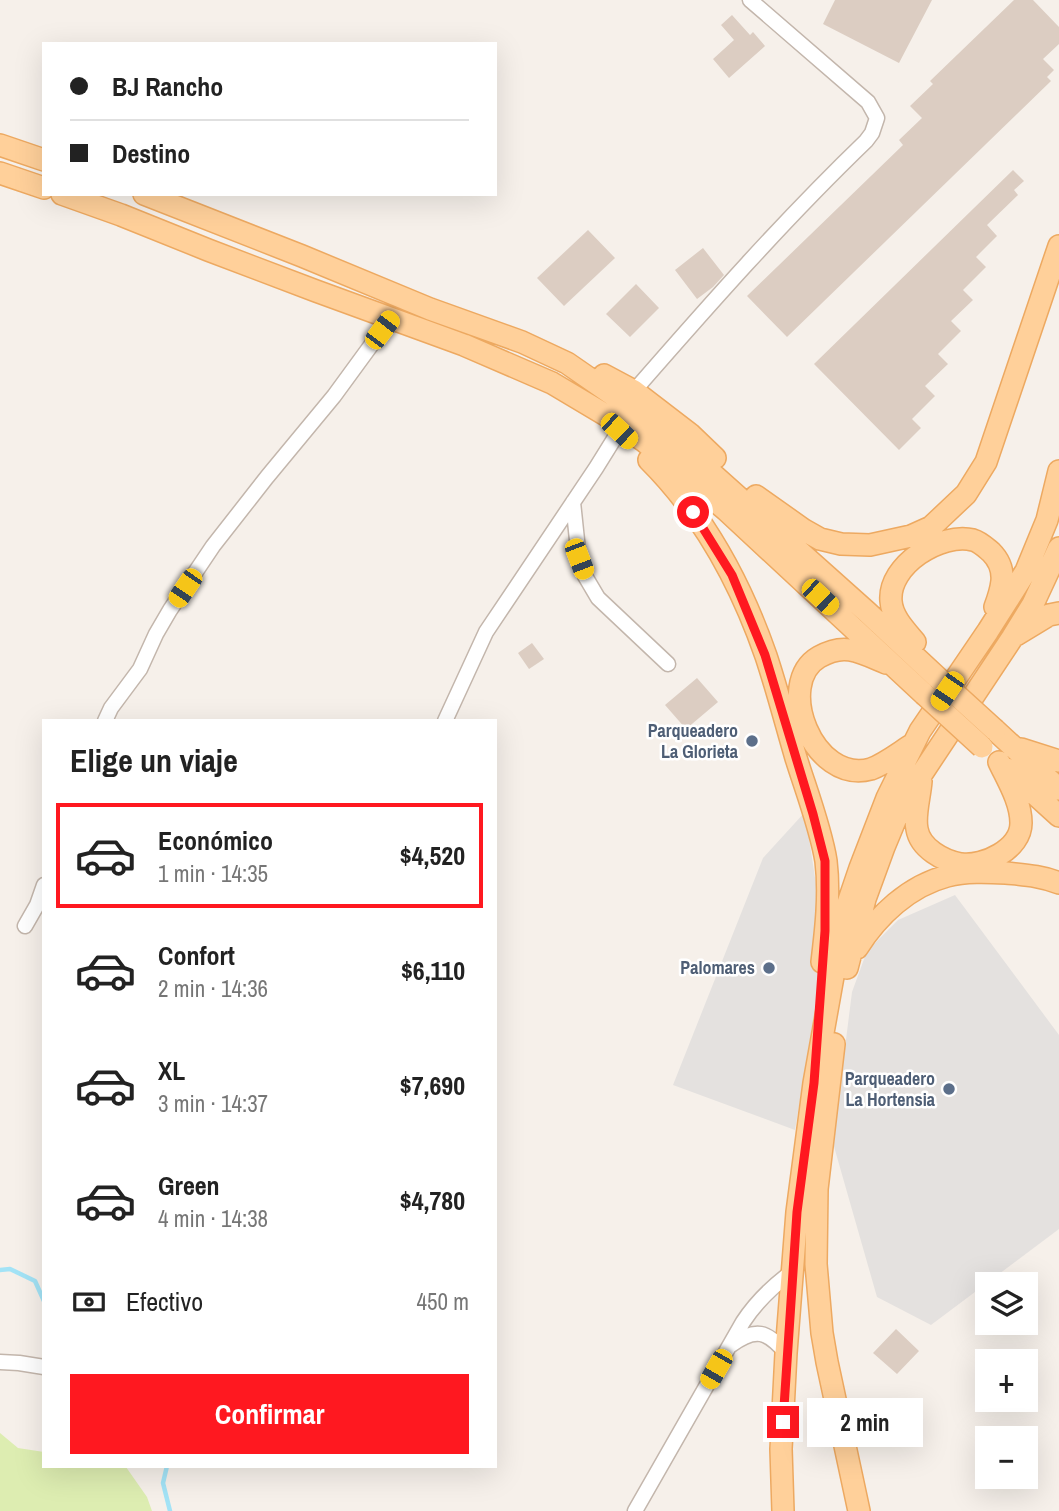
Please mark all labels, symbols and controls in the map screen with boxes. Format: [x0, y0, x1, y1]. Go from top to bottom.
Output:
text: BJ Rancho [112, 69, 223, 104]
text: Destino [112, 136, 190, 171]
car [361, 307, 404, 353]
car [597, 409, 642, 453]
route start [677, 496, 709, 528]
car [562, 536, 597, 582]
car [165, 565, 206, 611]
car [798, 575, 843, 619]
car [927, 668, 968, 714]
place label: Parqueadero La Glorieta [648, 718, 739, 764]
marker: Parqueadero La Glorieta [744, 733, 760, 749]
text: Elige un viaje [70, 739, 238, 782]
text: Económico [158, 823, 273, 858]
icon: car [74, 824, 137, 887]
text: $4,520 [400, 838, 465, 873]
text: 1 min · 14:35 [158, 858, 268, 889]
text: Confort [158, 938, 235, 973]
icon: car [74, 939, 137, 1002]
text: $6,110 [401, 953, 465, 988]
place label: Palomares [680, 955, 755, 980]
marker: Palomares [761, 960, 777, 976]
text: 2 min · 14:36 [158, 973, 268, 1004]
text: XL [158, 1053, 185, 1088]
icon: car [74, 1054, 137, 1117]
place label: Parqueadero La Hortensia [845, 1066, 936, 1112]
text: $7,690 [400, 1068, 465, 1103]
marker: Parqueadero La Hortensia [941, 1081, 957, 1097]
text: 3 min · 14:37 [158, 1088, 268, 1119]
text: Green [158, 1168, 220, 1203]
icon: car [74, 1169, 137, 1232]
text: $4,780 [400, 1183, 465, 1218]
text: 4 min · 14:38 [158, 1203, 268, 1234]
map controls [975, 1272, 1038, 1489]
button: layers [975, 1272, 1038, 1335]
icon: cash [70, 1283, 108, 1321]
text: Efectivo [126, 1284, 203, 1319]
text: 450 m [417, 1286, 469, 1317]
car [697, 1346, 736, 1392]
button: + [975, 1349, 1038, 1412]
button: Confirmar [70, 1374, 469, 1454]
callout: 2 min [808, 1398, 923, 1446]
route end [767, 1406, 799, 1438]
text: 2 min [840, 1407, 890, 1438]
button: − [975, 1426, 1038, 1489]

